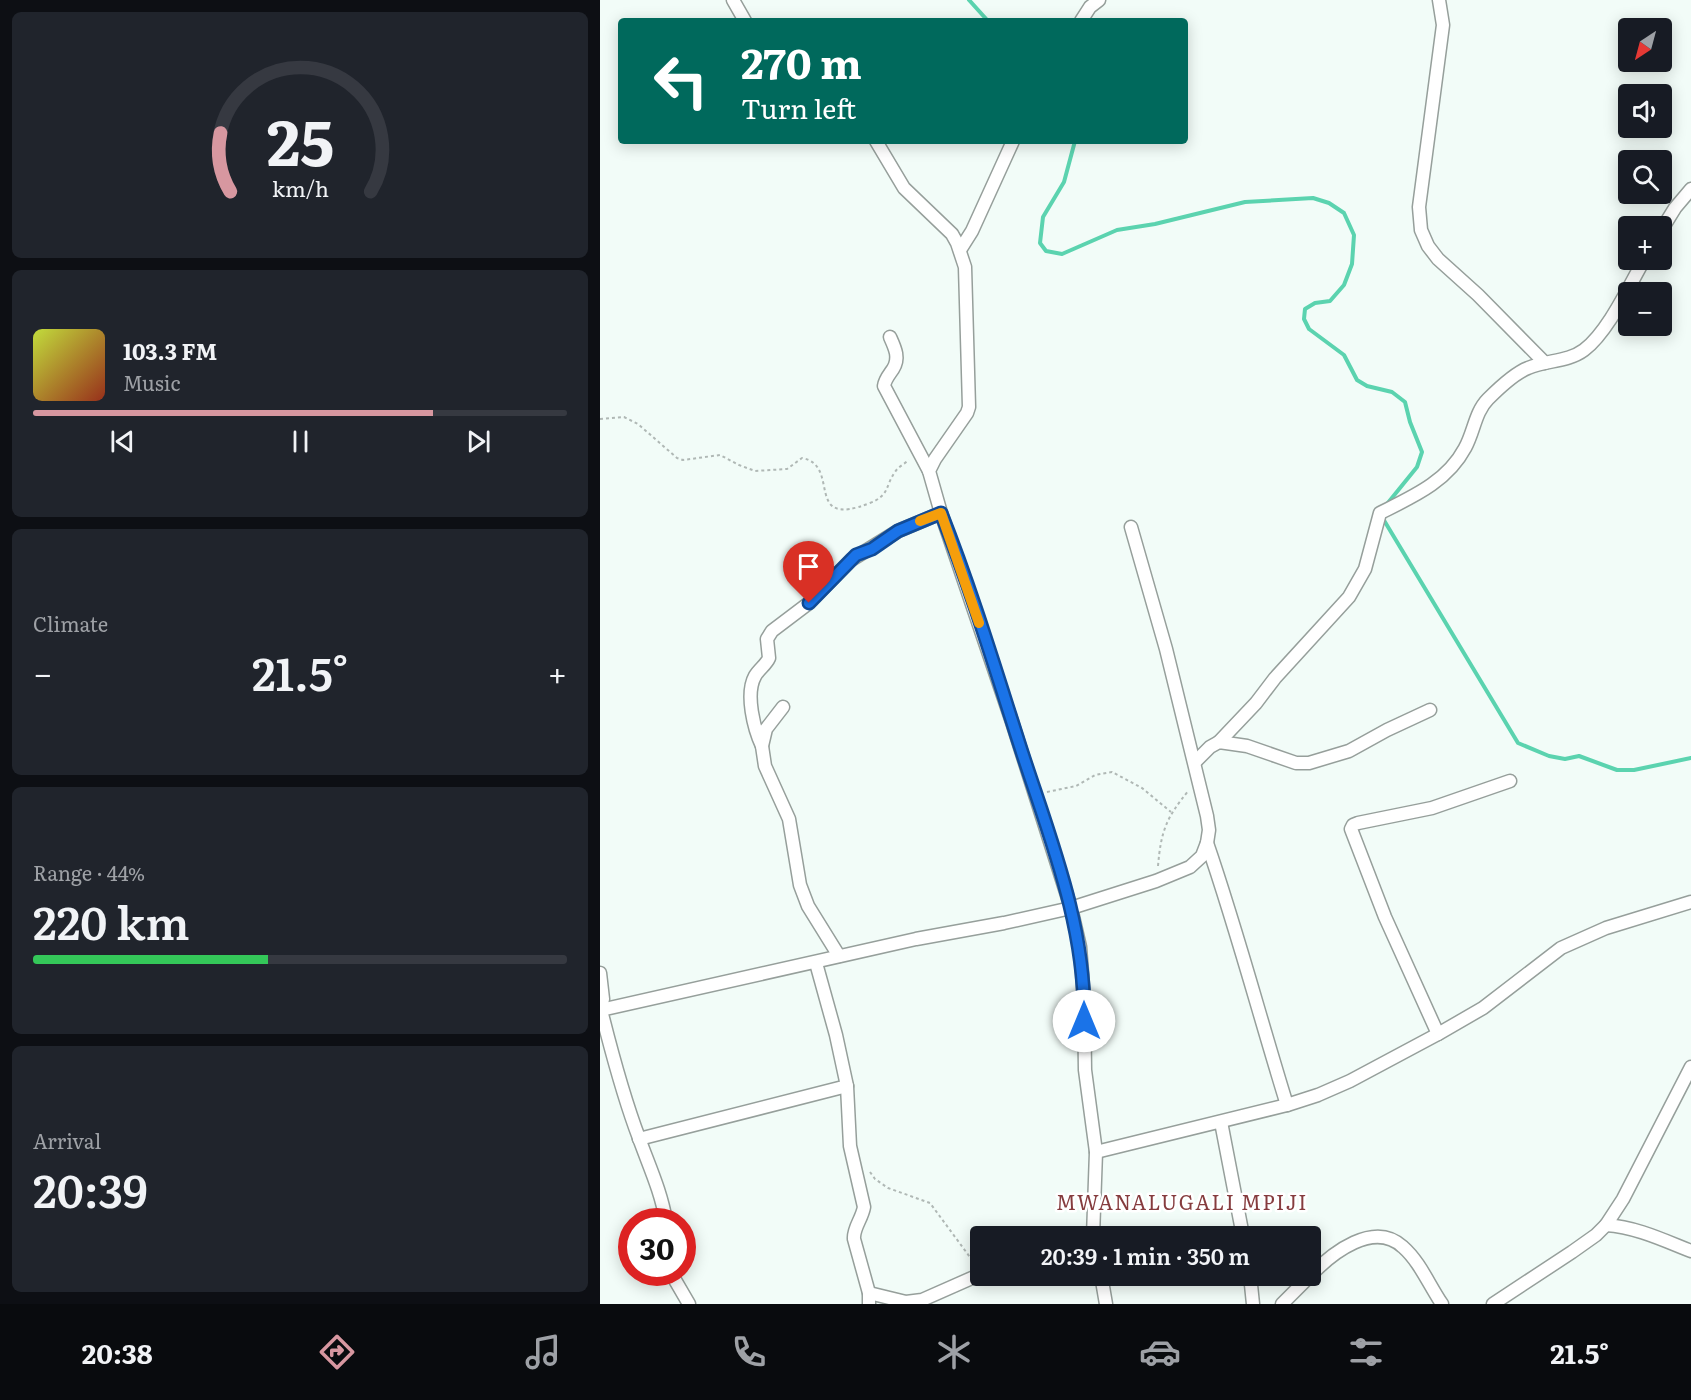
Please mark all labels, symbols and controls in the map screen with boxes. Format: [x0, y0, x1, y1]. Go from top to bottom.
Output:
north arrow [1618, 18, 1672, 72]
map controls [1618, 18, 1672, 336]
text: 270 m [741, 30, 862, 92]
icon: left [642, 42, 720, 120]
button: sound [1618, 84, 1672, 138]
text: Turn left [741, 87, 856, 127]
text: 25 [266, 93, 334, 185]
button: search [1618, 150, 1672, 204]
text: km/h [271, 173, 329, 205]
button: + [1618, 216, 1672, 270]
button: − [1618, 282, 1672, 336]
text: 103.3 FM [123, 334, 217, 367]
text: Music [123, 367, 180, 397]
icon: previous [106, 425, 139, 458]
icon: pause [284, 425, 317, 458]
icon: next [462, 425, 495, 458]
pin [783, 541, 834, 603]
icon: arrive [792, 550, 825, 583]
text: Climate [33, 608, 108, 638]
text: 21.5° [252, 638, 348, 705]
text: − [33, 647, 52, 696]
text: + [548, 647, 567, 696]
text: Range · 44% [33, 857, 145, 887]
text: 220 km [33, 887, 190, 954]
position arrow [1052, 989, 1116, 1053]
text: Arrival [33, 1125, 101, 1155]
text: 20:39 [33, 1155, 148, 1222]
district label: MWANALUGALI MPIJI [1056, 1186, 1308, 1216]
speed limit sign: 30 [618, 1208, 696, 1286]
text: 20:39 · 1 min · 350 m [1041, 1239, 1250, 1272]
icon: directions [316, 1331, 358, 1373]
icon: music [522, 1331, 564, 1373]
icon: phone [728, 1331, 770, 1373]
icon: climate [933, 1331, 975, 1373]
icon: car [1139, 1331, 1181, 1373]
icon: filters [1345, 1331, 1387, 1373]
text: 20:38 [82, 1332, 153, 1372]
text: 21.5° [1550, 1332, 1609, 1372]

